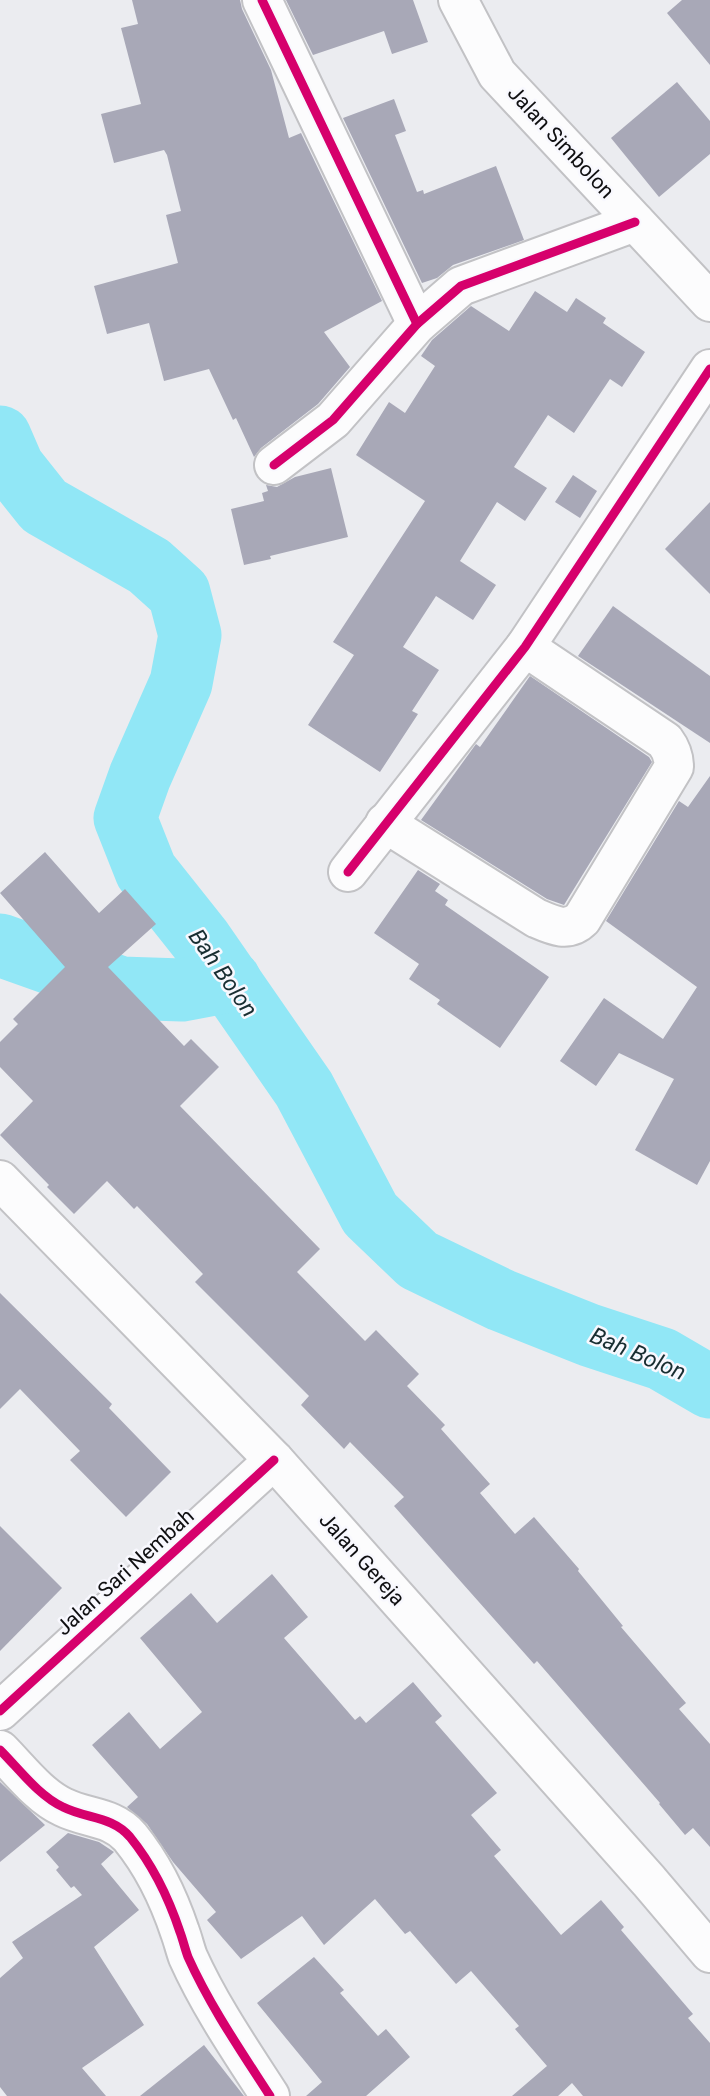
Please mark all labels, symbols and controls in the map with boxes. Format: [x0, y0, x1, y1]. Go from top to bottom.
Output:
street label: Jalan Simbolon [503, 81, 619, 203]
water label: Bah Bolon [183, 924, 263, 1022]
water label: Bah Bolon [586, 1322, 690, 1386]
street label: Jalan Sari Nembah [51, 1504, 199, 1640]
street label: Jalan Gereja [314, 1508, 410, 1610]

